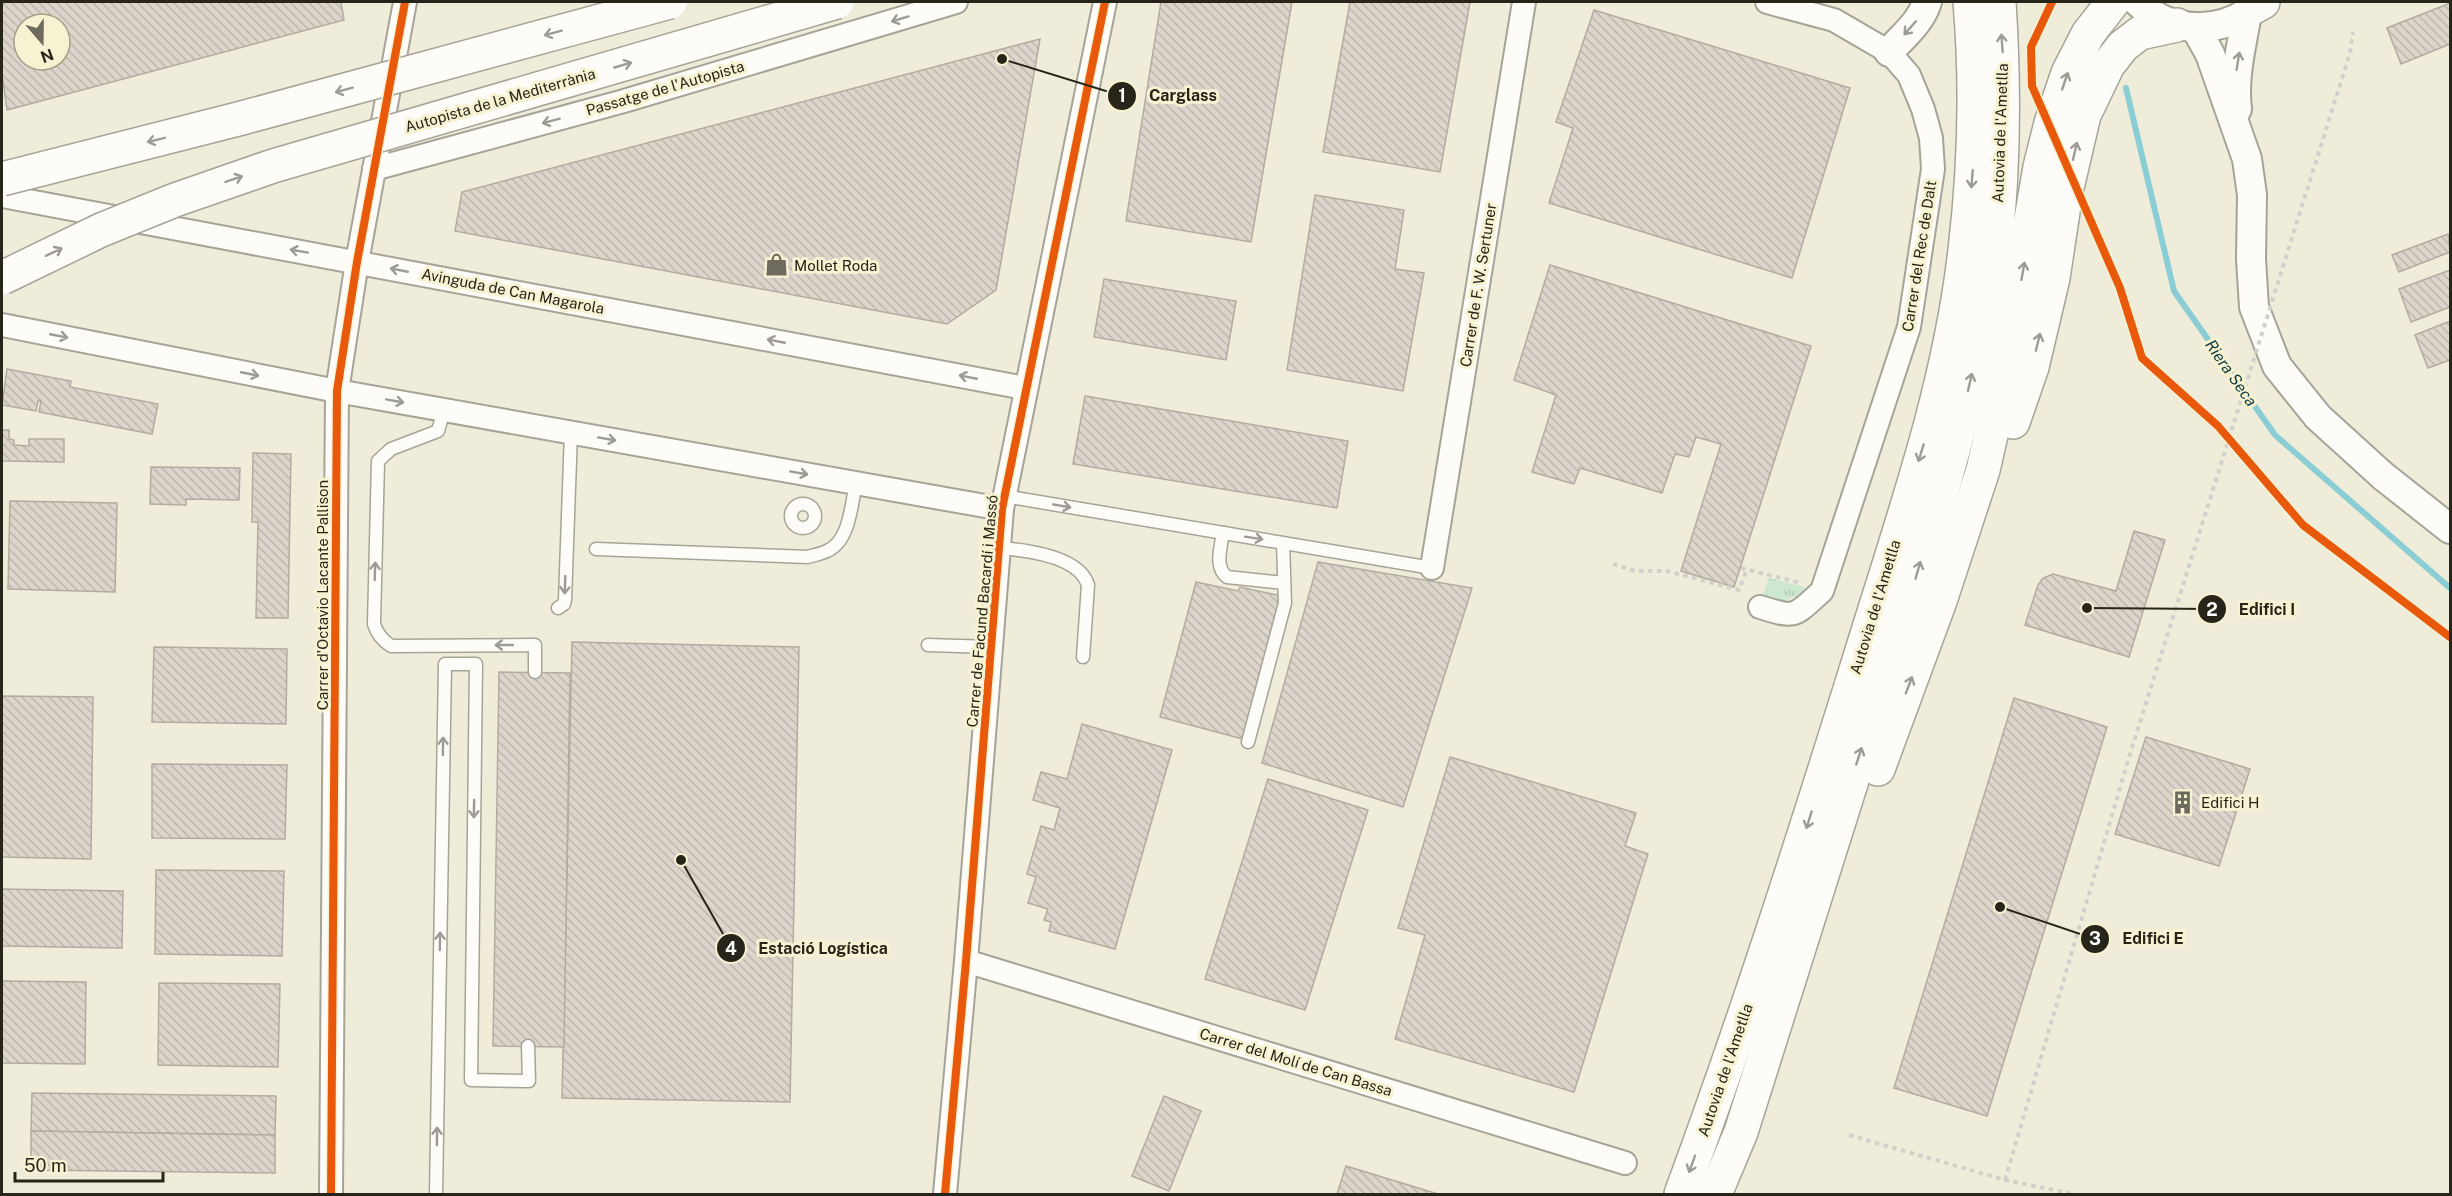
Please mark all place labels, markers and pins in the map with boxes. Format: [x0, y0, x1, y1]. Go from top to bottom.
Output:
callout: Carglass [1107, 79, 1229, 113]
shop icon: Mollet Roda [763, 252, 789, 278]
place label: Mollet Roda [794, 257, 877, 274]
callout: Edifici I [2197, 592, 2307, 626]
building icon: Edifici H [2170, 789, 2196, 815]
place label: Edifici H [2201, 794, 2260, 811]
callout: Edifici E [2080, 922, 2195, 956]
callout: Estació Logística [716, 931, 899, 965]

